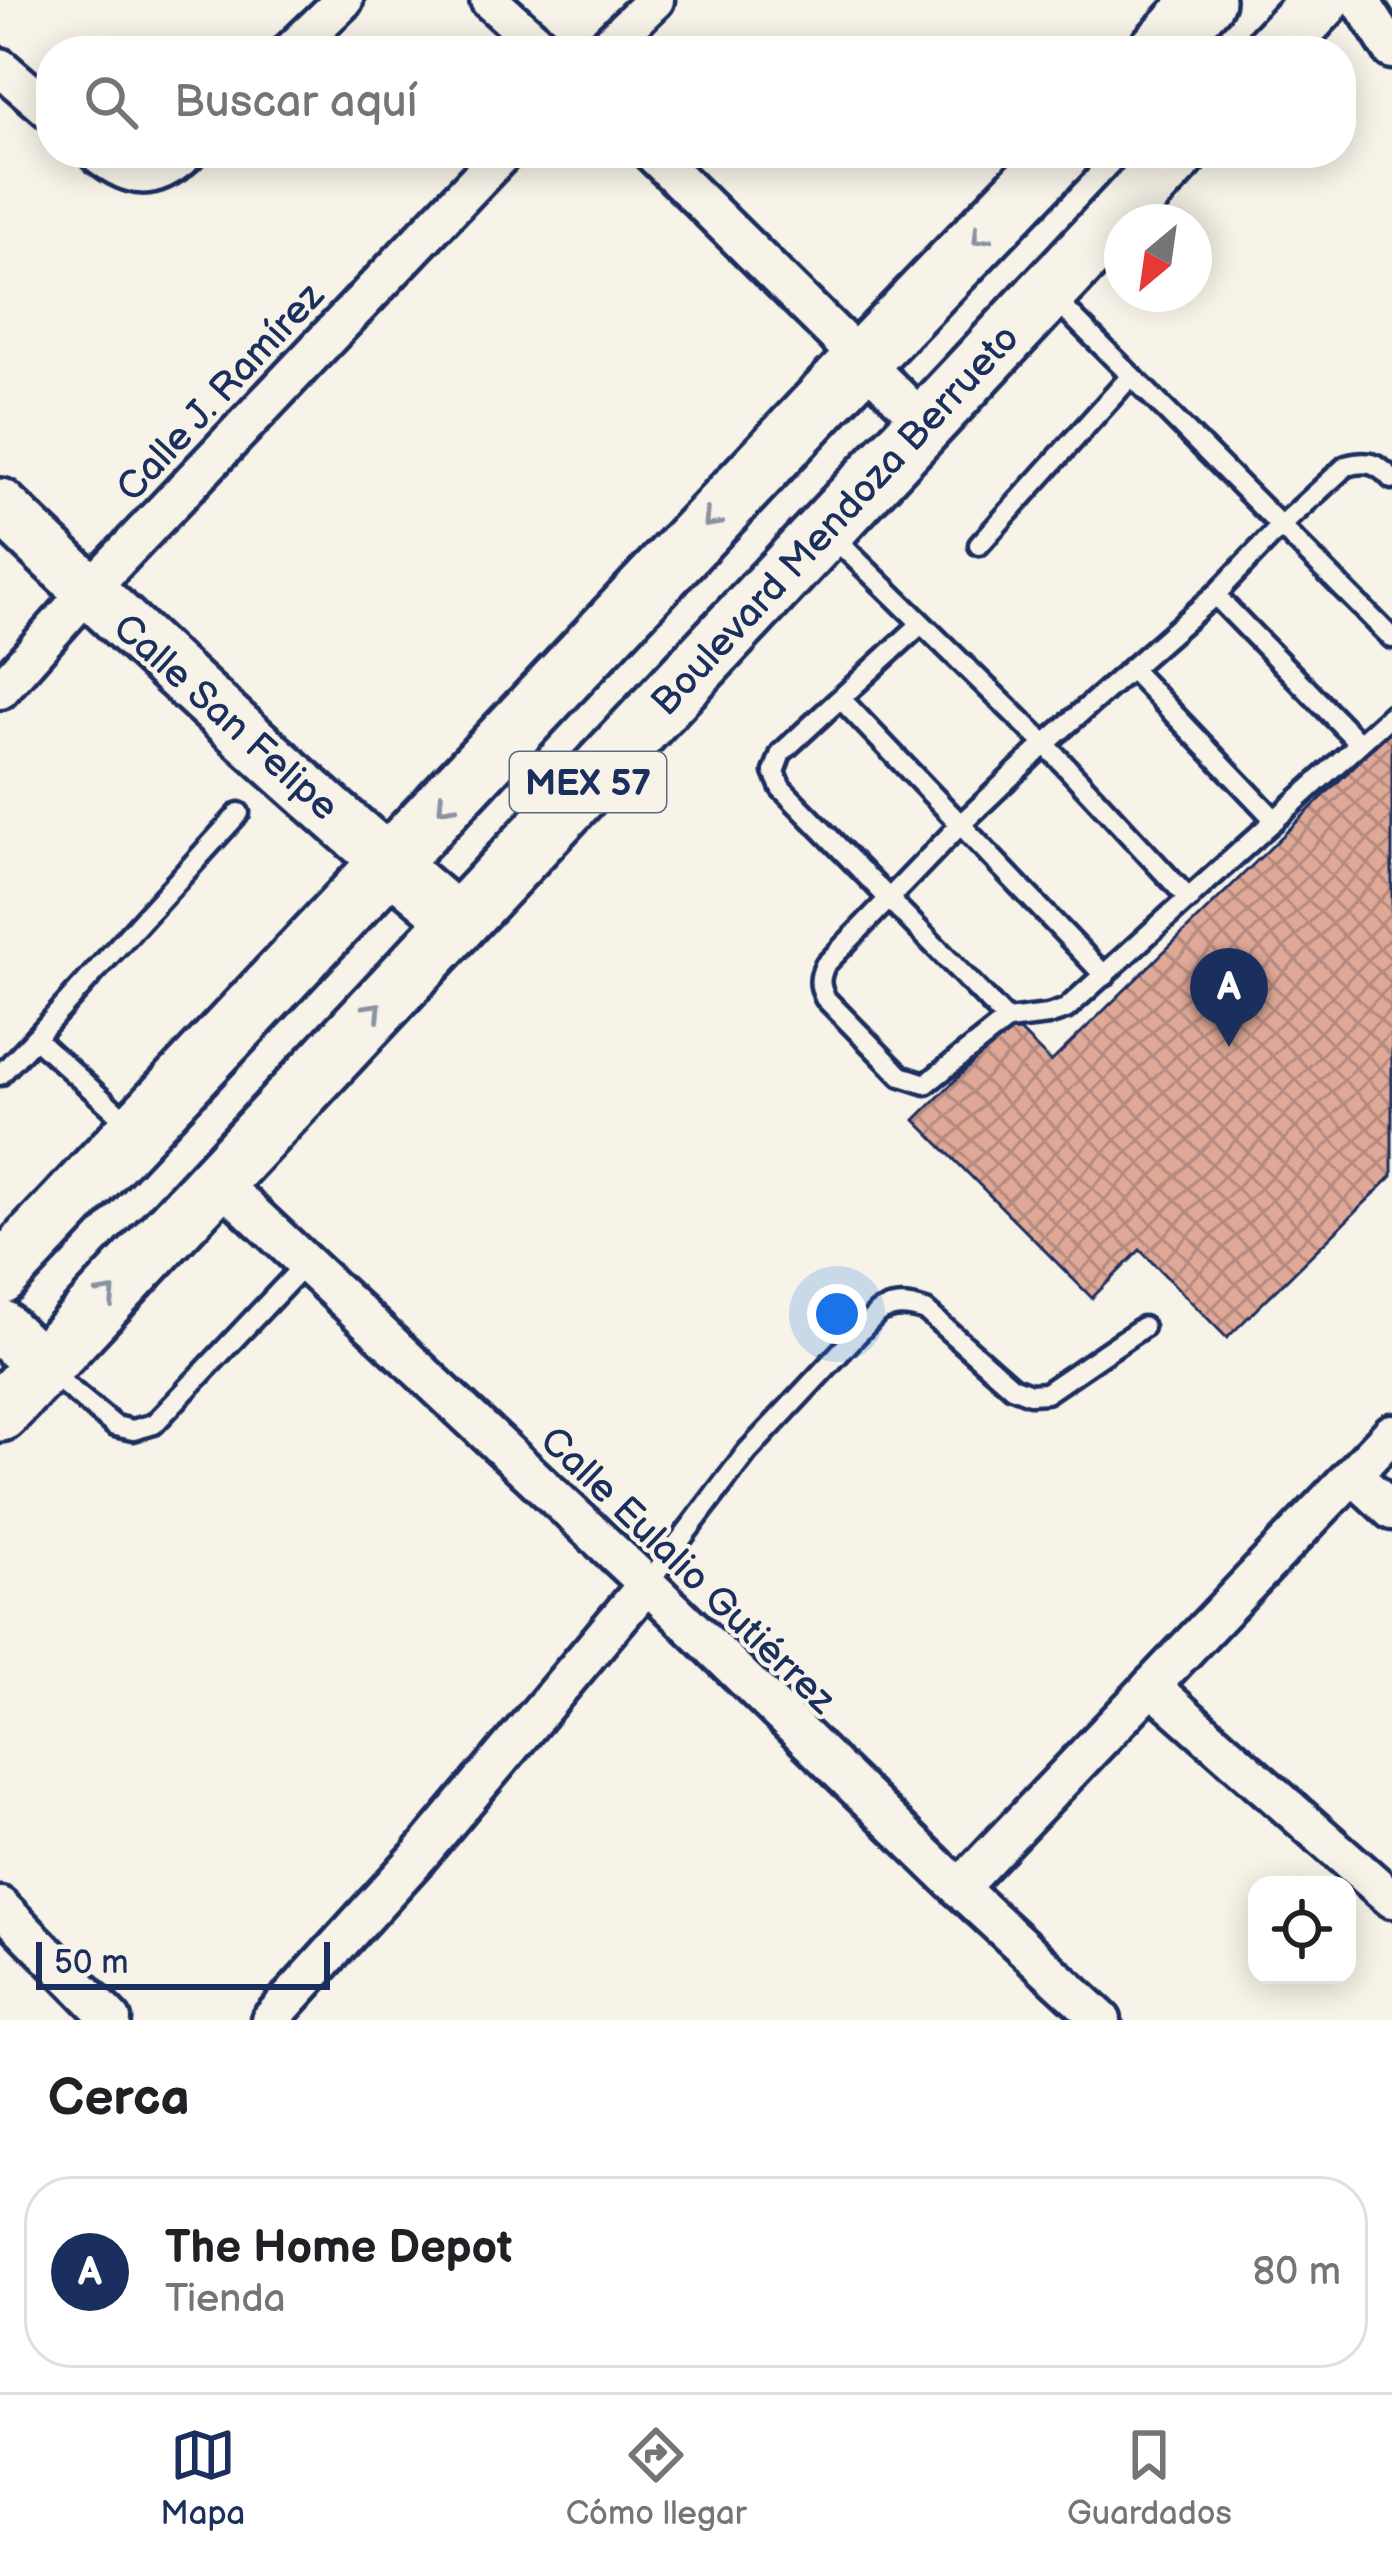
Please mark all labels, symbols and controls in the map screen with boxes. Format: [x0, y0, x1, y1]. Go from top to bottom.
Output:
search box [36, 36, 1356, 168]
icon: search [78, 69, 144, 135]
text: Buscar aquí [174, 75, 417, 130]
north arrow [1104, 204, 1212, 312]
one-way arrow [972, 223, 994, 245]
street label: Calle J. Ramírez [107, 273, 334, 512]
street label: Boulevard Mendoza Berrueto [642, 315, 1030, 726]
one-way arrow [704, 506, 726, 528]
street label: Calle San Felipe [103, 604, 348, 831]
road number: MEX 57 [510, 752, 666, 812]
one-way arrow [438, 791, 459, 812]
pin: A [1190, 948, 1268, 1047]
one-way arrow [360, 1002, 382, 1024]
your location [807, 1284, 867, 1344]
one-way arrow [93, 1287, 115, 1308]
street label: Calle Eulalio Gutiérrez [530, 1418, 845, 1724]
map controls [1248, 1876, 1356, 1984]
button: locate [1248, 1876, 1356, 1984]
scale bar [36, 1936, 330, 1989]
text: 50 m [54, 1943, 129, 1983]
text: Cerca [48, 2068, 190, 2129]
text: The Home Depot [165, 2221, 512, 2276]
text: A [78, 2249, 102, 2296]
text: 80 m [1253, 2249, 1341, 2296]
text: Tienda [165, 2276, 286, 2323]
tab: Mapa [160, 2422, 245, 2534]
tab: Cómo llegar [566, 2422, 747, 2534]
tab: Guardados [1067, 2422, 1232, 2534]

